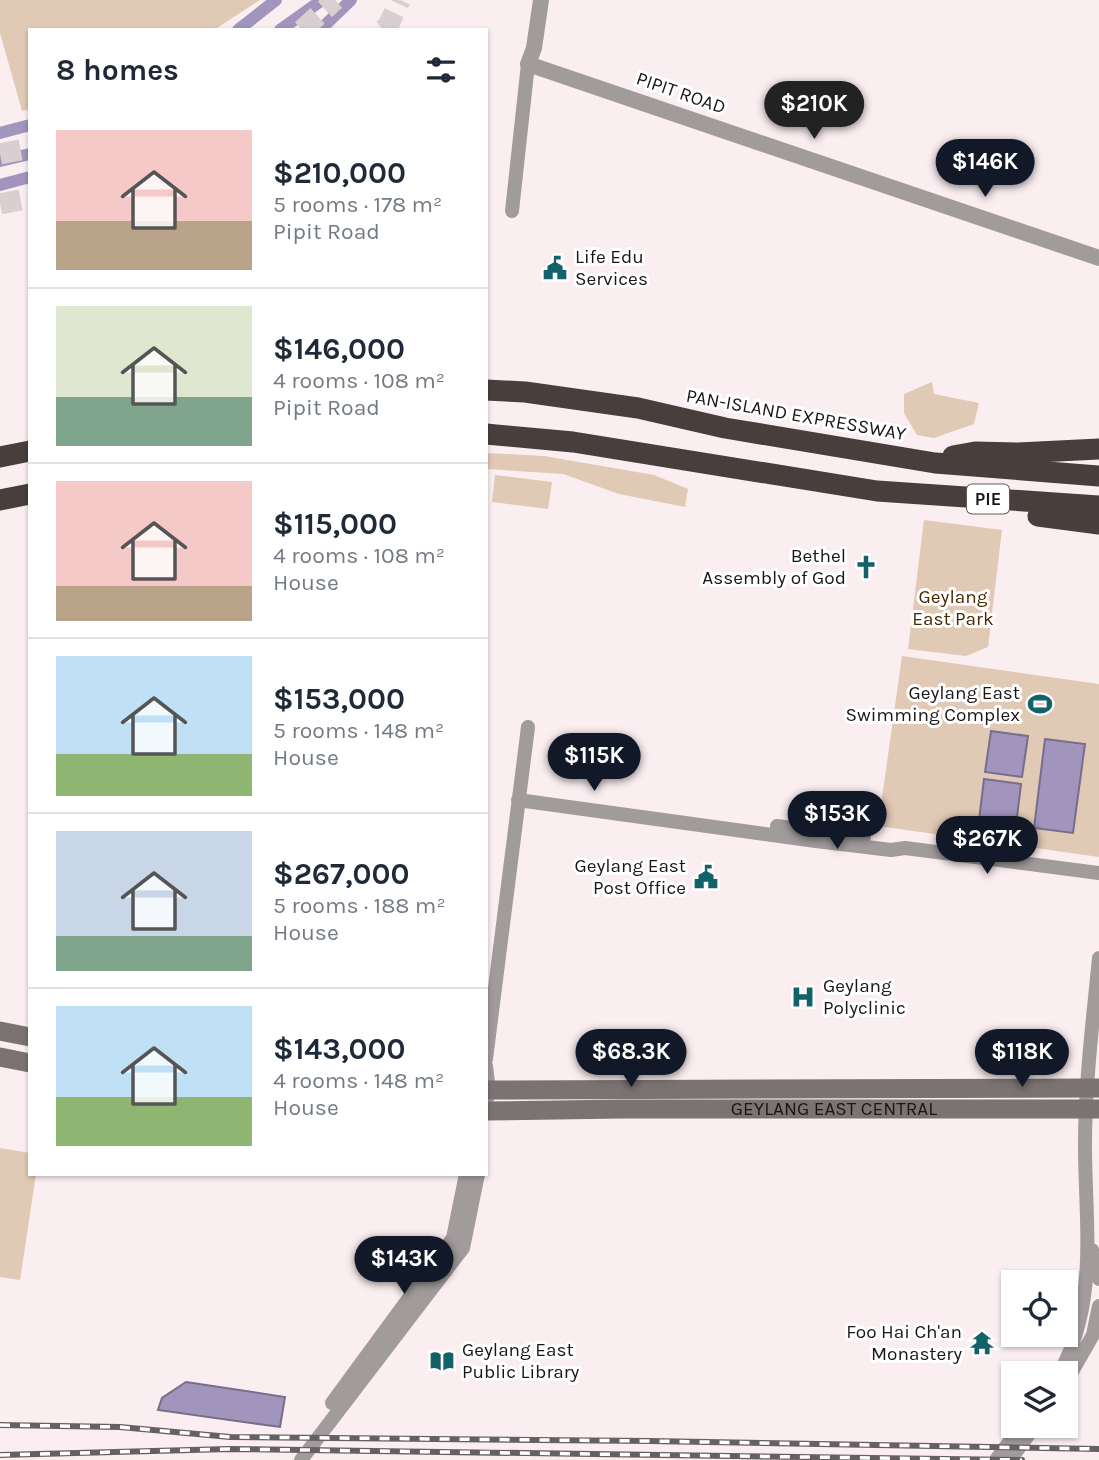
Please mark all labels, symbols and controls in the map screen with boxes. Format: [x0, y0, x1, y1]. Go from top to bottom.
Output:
icon: filters [422, 51, 460, 89]
text: 8 homes [56, 52, 179, 88]
street label: PIPIT ROAD [633, 67, 729, 119]
pin: $210K [765, 82, 863, 141]
text: $210K [780, 90, 848, 117]
pin: $146K [936, 140, 1034, 199]
text: $146K [952, 148, 1018, 175]
text: $210,000 [273, 155, 406, 191]
icon: home [112, 158, 196, 242]
text: 5 rooms · 178 m² [273, 191, 442, 218]
text: Pipit Road [273, 218, 380, 245]
place label: Life Edu Services [575, 246, 648, 290]
public building icon: Life Edu Services [541, 254, 569, 282]
text: $146,000 [273, 331, 405, 367]
icon: home [112, 334, 196, 418]
text: 4 rooms · 108 m² [273, 367, 445, 394]
street label: PAN-ISLAND EXPRESSWAY [684, 385, 908, 445]
text: Pipit Road [273, 394, 380, 421]
road number: PIE [967, 485, 1009, 514]
text: $115,000 [273, 506, 397, 542]
icon: home [112, 509, 196, 593]
text: 4 rooms · 108 m² [273, 542, 445, 569]
place label: Bethel Assembly of God [702, 545, 846, 589]
church icon: Bethel Assembly of God [852, 553, 880, 581]
text: House [273, 569, 339, 596]
park label: Geylang East Park [912, 586, 994, 630]
text: $153,000 [273, 681, 405, 717]
place label: Geylang East Swimming Complex [845, 682, 1020, 726]
icon: home [112, 684, 196, 768]
sports icon: Geylang East Swimming Complex [1026, 690, 1054, 718]
text: 5 rooms · 148 m² [273, 717, 444, 744]
pin: $115K [545, 734, 643, 793]
text: $115K [564, 742, 624, 769]
text: House [273, 744, 339, 771]
pin: $153K [788, 792, 886, 851]
text: $153K [804, 800, 870, 827]
pin: $267K [938, 816, 1036, 876]
text: $267K [952, 825, 1022, 852]
place label: Geylang East Post Office [574, 855, 686, 899]
text: $267,000 [273, 856, 409, 892]
icon: home [112, 859, 196, 943]
public building icon: Geylang East Post Office [692, 863, 720, 891]
text: 5 rooms · 188 m² [273, 892, 446, 919]
text: House [273, 919, 339, 946]
place label: Geylang Polyclinic [823, 975, 906, 1019]
hospital icon: Geylang Polyclinic [789, 983, 817, 1011]
pin: $68.3K [574, 1030, 688, 1089]
pin: $118K [973, 1030, 1071, 1089]
text: $143,000 [273, 1031, 405, 1067]
icon: home [112, 1034, 196, 1118]
text: $68.3K [592, 1038, 670, 1065]
text: $118K [991, 1038, 1053, 1065]
text: 4 rooms · 148 m² [273, 1067, 444, 1094]
text: House [273, 1094, 339, 1121]
street label: GEYLANG EAST CENTRAL [731, 1098, 937, 1120]
pin: $143K [355, 1236, 453, 1296]
text: $143K [370, 1245, 438, 1272]
map controls [1001, 1270, 1078, 1438]
button: locate [1001, 1270, 1078, 1347]
place label: Foo Hai Ch'an Monastery [846, 1321, 962, 1365]
temple icon: Foo Hai Ch'an Monastery [968, 1329, 996, 1357]
place label: Geylang East Public Library [462, 1339, 580, 1383]
library icon: Geylang East Public Library [428, 1347, 456, 1375]
button: layers [1001, 1361, 1078, 1438]

